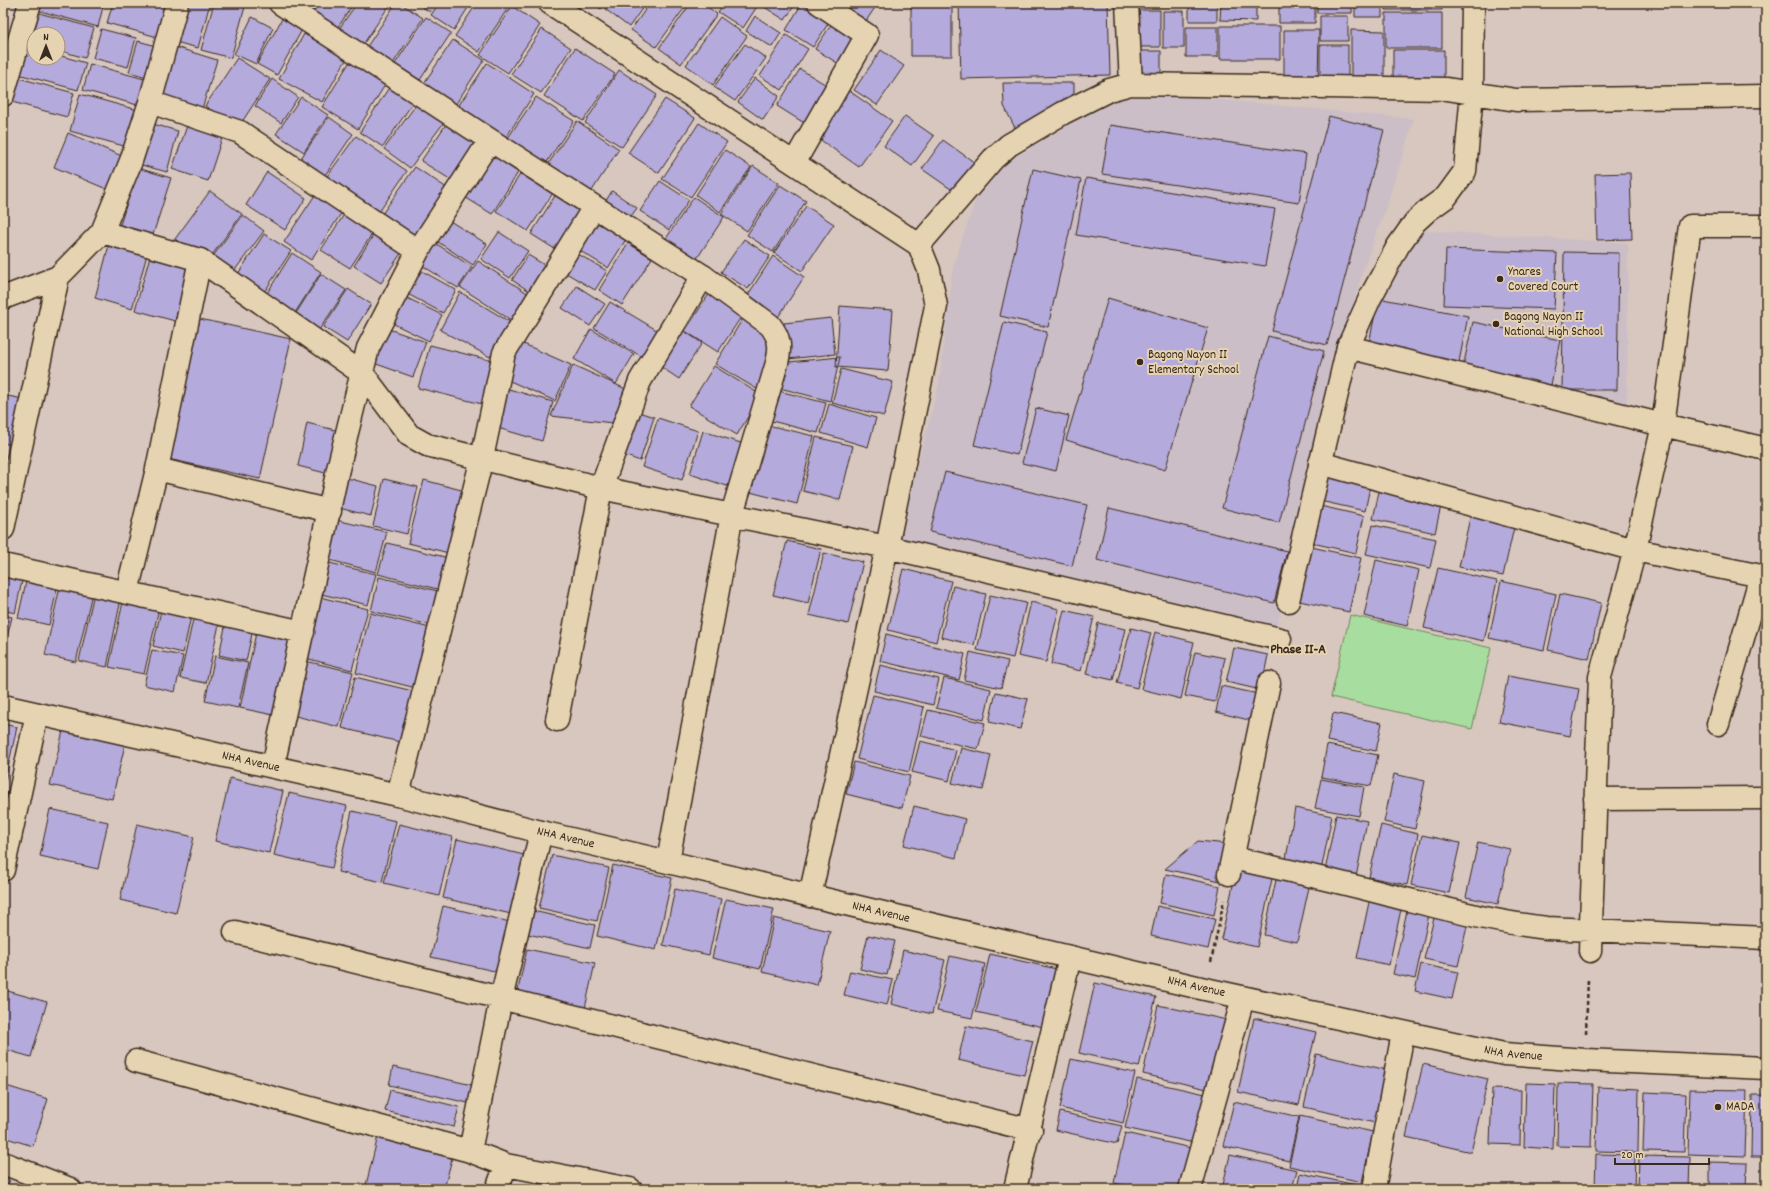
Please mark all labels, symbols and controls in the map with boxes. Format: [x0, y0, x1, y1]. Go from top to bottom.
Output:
north arrow [26, 26, 66, 66]
text: N [43, 30, 49, 46]
place label: Ynares Covered Court [1508, 263, 1579, 297]
marker: Ynares Covered Court [1495, 274, 1505, 284]
place label: Bagong Nayon II National High School [1504, 308, 1603, 342]
marker: Bagong Nayon II National High School [1491, 319, 1501, 329]
place label: Bagong Nayon II Elementary School [1148, 346, 1239, 380]
marker: Bagong Nayon II Elementary School [1135, 357, 1145, 367]
district label: Phase II-A [1270, 640, 1326, 660]
street label: NHA Avenue [220, 746, 282, 778]
street label: NHA Avenue [535, 822, 597, 854]
street label: NHA Avenue [850, 896, 912, 928]
street label: NHA Avenue [1166, 971, 1227, 1003]
street label: NHA Avenue [1482, 1040, 1543, 1066]
place label: MADA [1726, 1098, 1755, 1117]
marker: MADA [1713, 1102, 1723, 1112]
scale bar [1615, 1140, 1709, 1166]
text: 20 m [1621, 1147, 1644, 1164]

